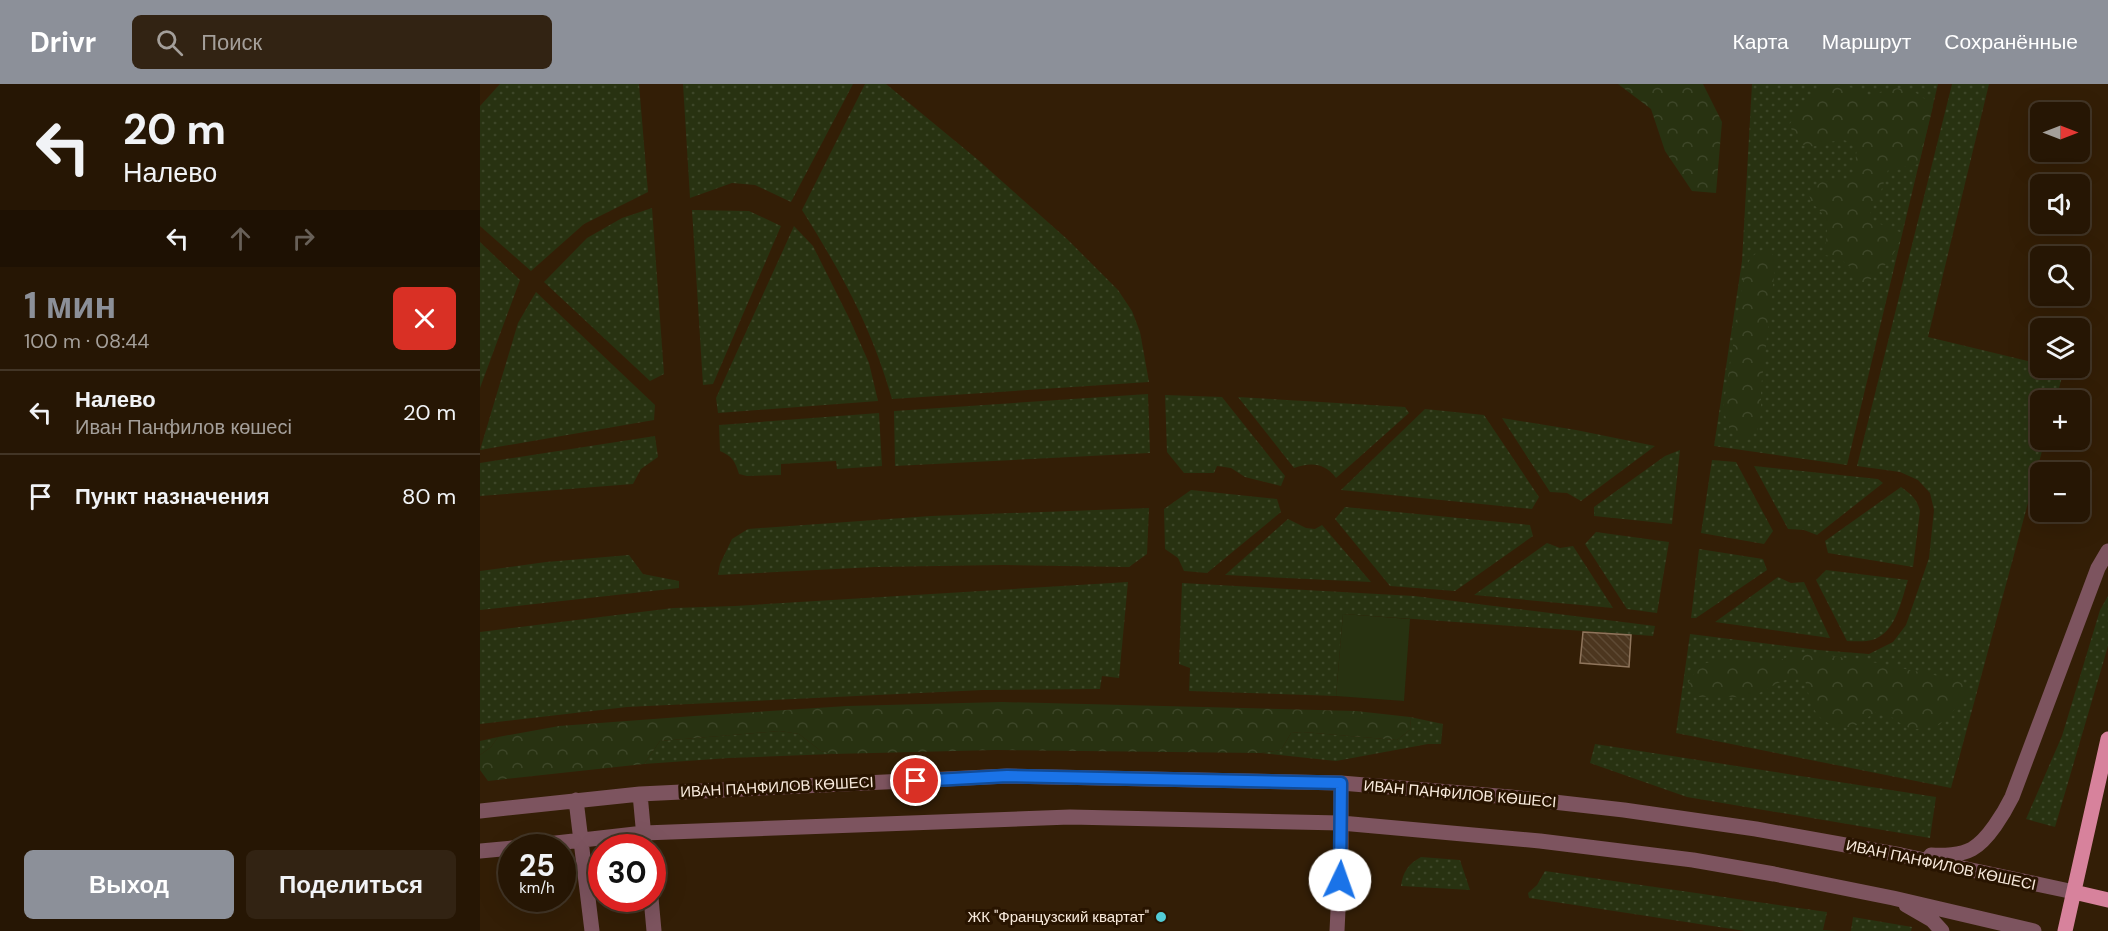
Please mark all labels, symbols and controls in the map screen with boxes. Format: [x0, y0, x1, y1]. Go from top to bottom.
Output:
search box [132, 15, 552, 69]
text: Drivr [30, 24, 96, 61]
icon: search [153, 26, 186, 59]
text: Поиск [201, 28, 262, 57]
text: Карта [1733, 28, 1789, 56]
text: Маршрут [1822, 28, 1911, 56]
text: Сохранённые [1944, 28, 2078, 56]
text: 20 m [123, 102, 226, 157]
north arrow [2030, 102, 2090, 162]
map controls [2030, 102, 2090, 522]
icon: left [24, 108, 102, 186]
text: Налево [123, 155, 217, 190]
button: sound [2030, 174, 2090, 234]
icon: left [161, 222, 194, 255]
icon: ahead [224, 222, 257, 255]
icon: right [287, 222, 320, 255]
button: search [2030, 246, 2090, 306]
text: 1 мин [24, 282, 116, 329]
button: close [393, 287, 456, 350]
button: layers [2030, 318, 2090, 378]
text: 100 m · 08:44 [24, 328, 150, 354]
text: Налево [75, 385, 156, 414]
button: + [2030, 390, 2090, 450]
icon: left [24, 396, 57, 429]
text: 20 m [403, 398, 456, 427]
text: Иван Панфилов көшесі [75, 414, 292, 440]
button: − [2030, 462, 2090, 522]
icon: arrive [24, 480, 57, 513]
text: Пункт назначения [75, 482, 270, 511]
text: 80 m [402, 482, 456, 511]
pin [890, 755, 941, 806]
icon: arrive [899, 764, 932, 797]
street label: ИВАН ПАНФИЛОВ КӨШЕСІ [680, 772, 874, 802]
street label: ИВАН ПАНФИЛОВ КӨШЕСІ [1363, 776, 1557, 812]
speed limit sign: 30 [588, 834, 666, 912]
street label: ИВАН ПАНФИЛОВ КӨШЕСІ [1844, 835, 2038, 895]
text: 25 [519, 846, 555, 885]
position arrow [1308, 848, 1372, 912]
button: Выход [24, 850, 234, 919]
button: Поделиться [246, 850, 456, 919]
text: km/h [519, 878, 555, 898]
place label: ЖК "Французский квартат" [967, 907, 1149, 927]
marker: ЖК "Французский квартат" [1154, 910, 1168, 924]

